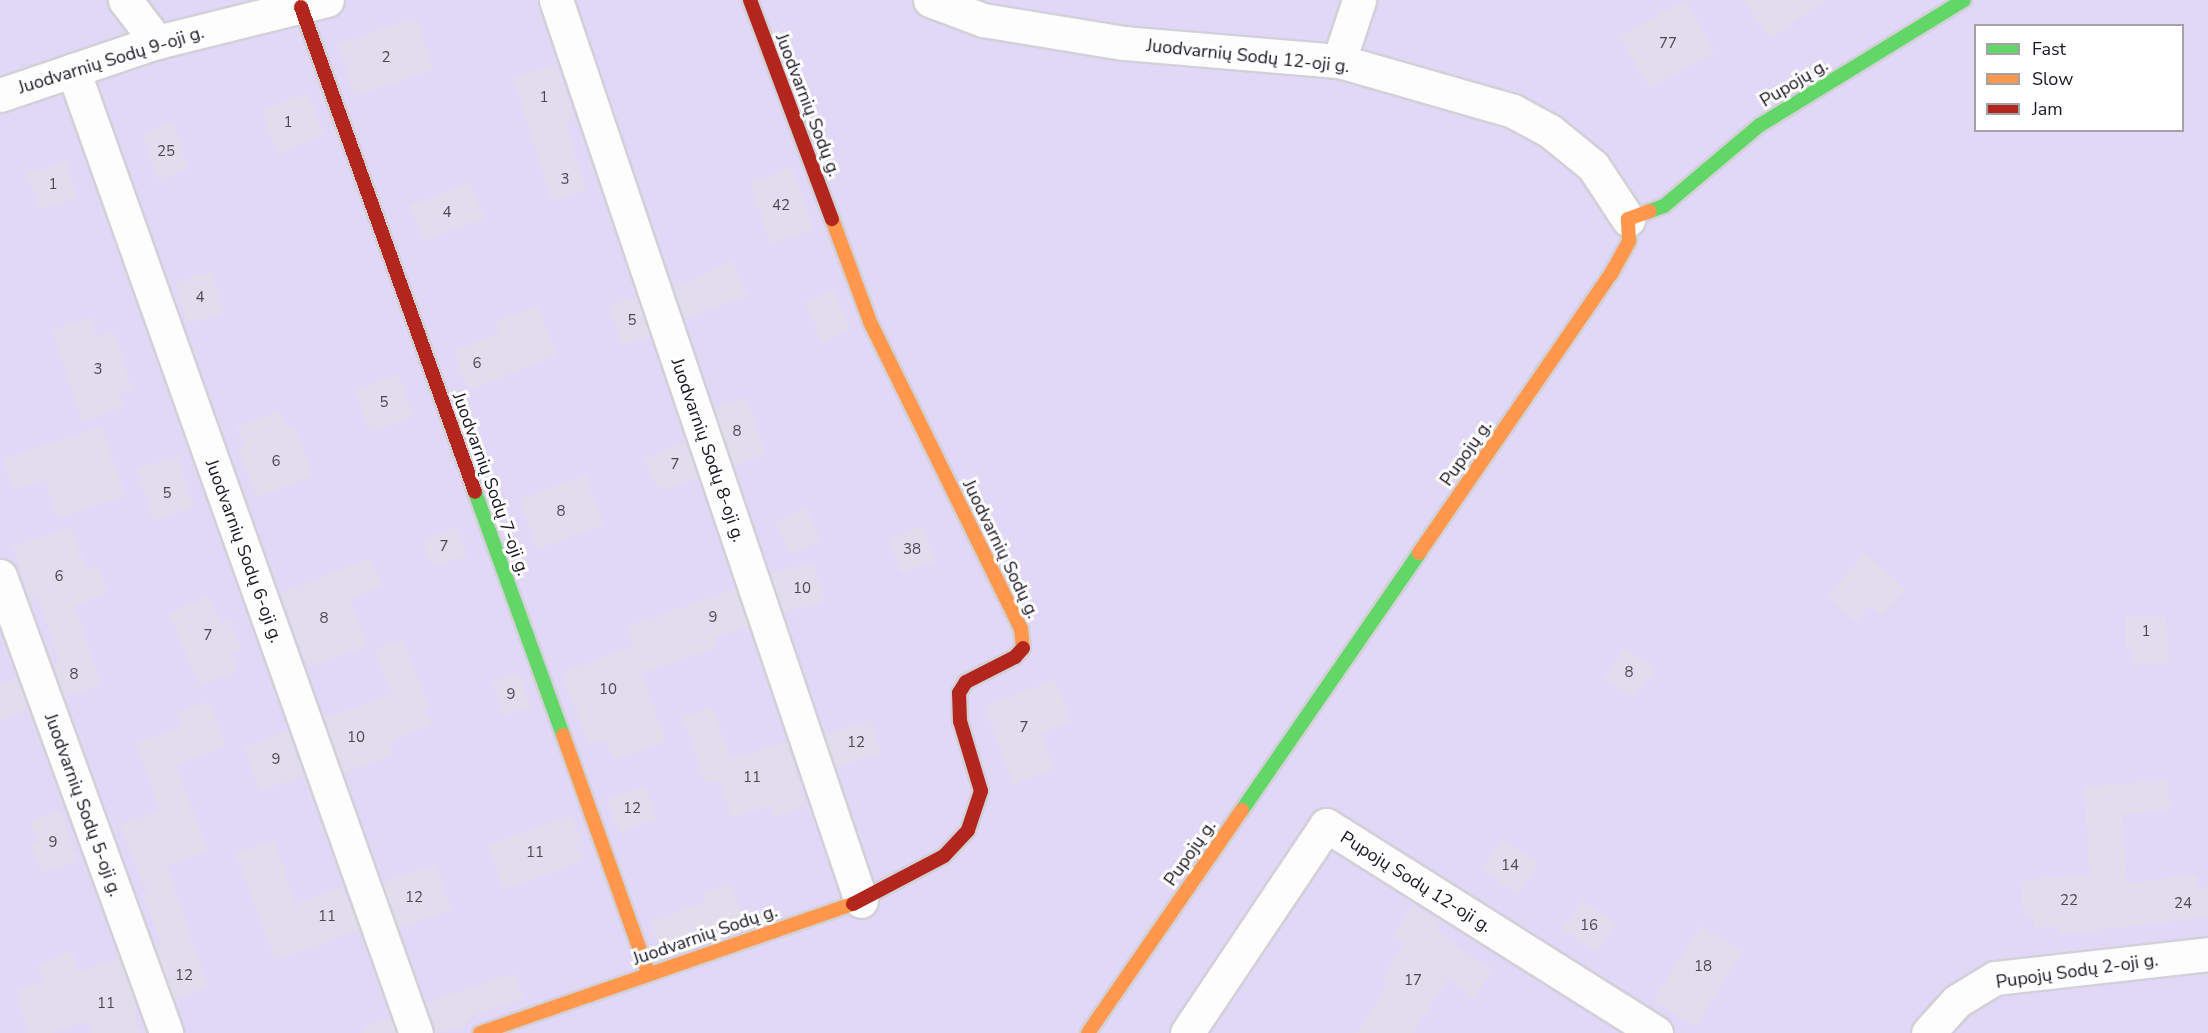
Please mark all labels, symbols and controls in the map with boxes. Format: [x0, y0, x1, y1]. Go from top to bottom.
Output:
street label: Juodvarnių Sodų 9-oji g. [15, 21, 207, 99]
legend [1974, 24, 2184, 132]
street label: Juodvarnių Sodų g. [771, 30, 845, 180]
street label: Juodvarnių Sodų 12-oji g. [1145, 35, 1351, 77]
house number: 77 [1659, 35, 1677, 53]
text: Fast [2032, 37, 2066, 61]
house number: 2 [382, 49, 390, 67]
street label: Pupojų g. [1756, 54, 1832, 112]
text: Slow [2032, 67, 2073, 91]
house number: 1 [540, 89, 548, 107]
text: Jam [2032, 97, 2063, 121]
house number: 1 [284, 114, 292, 132]
house number: 25 [157, 143, 175, 161]
house number: 3 [561, 171, 569, 189]
house number: 1 [49, 176, 57, 194]
house number: 42 [772, 197, 790, 215]
house number: 4 [443, 204, 451, 222]
house number: 4 [196, 289, 204, 307]
house number: 5 [628, 312, 636, 330]
house number: 6 [473, 355, 481, 373]
street label: Juodvarnių Sodų 8-oji g. [666, 355, 750, 545]
house number: 3 [94, 361, 102, 379]
street label: Juodvarnių Sodų 7-oji g. [448, 389, 534, 579]
house number: 5 [380, 394, 388, 412]
street label: Pupojų g. [1435, 416, 1497, 490]
house number: 8 [733, 423, 741, 441]
house number: 6 [272, 453, 280, 471]
street label: Juodvarnių Sodų 6-oji g. [201, 456, 287, 646]
house number: 7 [671, 456, 679, 474]
street label: Juodvarnių Sodų g. [958, 476, 1044, 622]
house number: 5 [163, 485, 171, 503]
house number: 8 [557, 503, 565, 521]
house number: 7 [440, 538, 448, 556]
house number: 38 [903, 541, 921, 559]
house number: 6 [55, 568, 63, 586]
house number: 10 [793, 580, 811, 598]
house number: 9 [709, 609, 717, 627]
house number: 8 [320, 610, 328, 628]
house number: 1 [2142, 623, 2150, 641]
house number: 7 [204, 627, 212, 645]
house number: 8 [1625, 664, 1633, 682]
house number: 8 [70, 666, 78, 684]
house number: 10 [599, 681, 617, 699]
house number: 9 [507, 686, 515, 704]
street label: Juodvarnių Sodų 5-oji g. [40, 710, 126, 900]
house number: 7 [1020, 719, 1028, 737]
house number: 10 [347, 729, 365, 747]
house number: 12 [847, 734, 865, 752]
house number: 9 [272, 751, 280, 769]
house number: 11 [743, 769, 761, 787]
house number: 12 [623, 800, 641, 818]
street label: Pupojų g. [1159, 816, 1221, 890]
street label: Pupojų Sodų 12-oji g. [1336, 827, 1496, 937]
house number: 9 [49, 834, 57, 852]
house number: 11 [526, 844, 544, 862]
house number: 14 [1501, 857, 1519, 875]
house number: 12 [405, 889, 423, 907]
house number: 22 [2060, 892, 2078, 910]
house number: 24 [2174, 895, 2192, 913]
street label: Juodvarnių Sodų g. [630, 900, 780, 970]
house number: 11 [318, 908, 336, 926]
house number: 16 [1580, 917, 1598, 935]
street label: Pupojų Sodų 2-oji g. [1995, 949, 2159, 993]
house number: 18 [1694, 958, 1712, 976]
house number: 12 [175, 967, 193, 985]
house number: 17 [1404, 972, 1422, 990]
house number: 11 [97, 995, 115, 1013]

